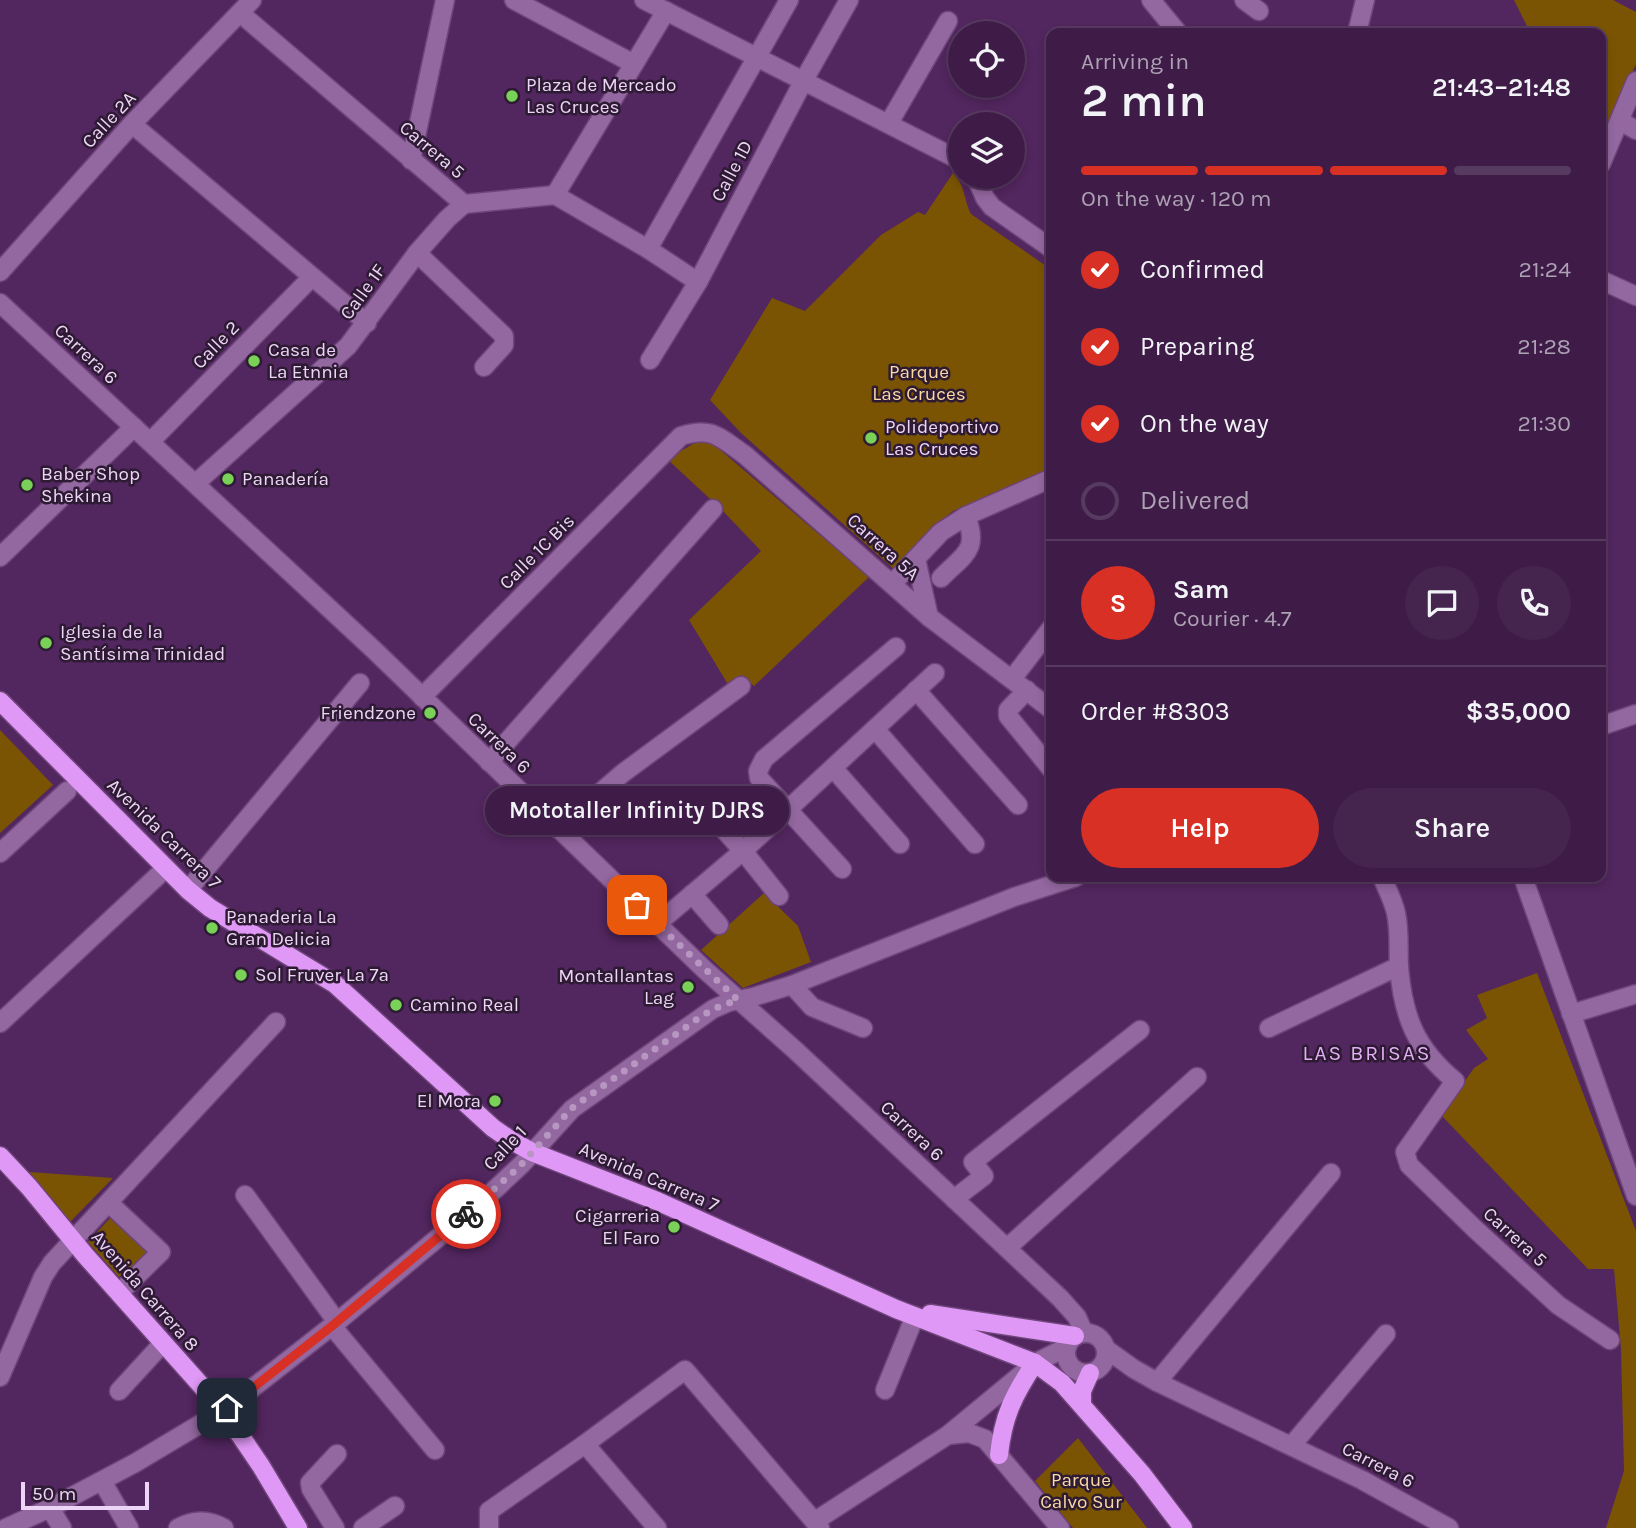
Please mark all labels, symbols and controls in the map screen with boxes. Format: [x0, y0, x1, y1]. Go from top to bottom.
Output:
map controls [948, 21, 1025, 189]
button: locate [948, 21, 1025, 98]
text: Arriving in [1081, 48, 1189, 75]
text: 21:43–21:48 [1432, 72, 1571, 103]
place label: Plaza de Mercado Las Cruces [526, 74, 676, 118]
text: 2 min [1081, 74, 1207, 128]
street label: Calle 2A [77, 87, 141, 153]
marker: Plaza de Mercado Las Cruces [504, 88, 520, 104]
button: layers [948, 112, 1025, 189]
street label: Carrera 5 [395, 116, 469, 184]
street label: Calle 1D [707, 137, 757, 205]
text: On the way · 120 m [1081, 185, 1272, 212]
icon: check [1081, 251, 1119, 289]
text: Confirmed [1140, 254, 1265, 285]
text: 21:24 [1519, 256, 1571, 283]
street label: Calle 1F [336, 260, 391, 324]
street label: Calle 2 [188, 316, 244, 374]
street label: Carrera 6 [50, 319, 122, 389]
icon: check [1081, 328, 1119, 366]
text: Preparing [1140, 331, 1254, 362]
text: 21:28 [1517, 333, 1571, 360]
place label: Casa de La Etnnia [268, 339, 349, 383]
marker: Casa de La Etnnia [246, 353, 262, 369]
park label: Parque Las Cruces [872, 361, 966, 405]
icon: check [1081, 405, 1119, 443]
text: On the way [1140, 408, 1269, 439]
text: 21:30 [1518, 410, 1571, 437]
place label: Polideportivo Las Cruces [885, 416, 999, 460]
marker: Polideportivo Las Cruces [863, 430, 879, 446]
place label: Baber Shop Shekina [41, 463, 140, 507]
place label: Panadería [242, 468, 329, 490]
marker: Panadería [220, 471, 236, 487]
marker: Baber Shop Shekina [19, 477, 35, 493]
text: Delivered [1140, 485, 1250, 516]
street label: Carrera 5A [843, 509, 924, 585]
street label: Calle 1C Bis [495, 510, 579, 594]
button: chat [1405, 566, 1479, 640]
button: phone [1497, 566, 1571, 640]
text: Sam [1173, 574, 1229, 605]
text: S [1110, 588, 1126, 619]
text: Courier · 4.7 [1173, 605, 1292, 632]
place label: Iglesia de la Santísima Trinidad [60, 621, 225, 665]
marker: Iglesia de la Santísima Trinidad [38, 635, 54, 651]
text: Order #8303 [1081, 696, 1230, 727]
text: $35,000 [1466, 696, 1571, 727]
place label: Friendzone [320, 702, 416, 724]
marker: Friendzone [422, 705, 438, 721]
street label: Carrera 6 [463, 708, 535, 778]
street label: Avenida Carrera 7 [103, 774, 225, 894]
callout: Mototaller Infinity DJRS [485, 786, 789, 835]
button: Help [1081, 788, 1319, 868]
button: Share [1333, 788, 1571, 868]
text: Mototaller Infinity DJRS [509, 797, 765, 824]
pin [607, 875, 667, 935]
icon: bag [618, 886, 656, 924]
place label: Panaderia La Gran Delicia [226, 906, 337, 950]
marker: Panaderia La Gran Delicia [204, 920, 220, 936]
place label: Sol Fruver La 7a [255, 964, 389, 986]
place label: Montallantas Lag [558, 965, 674, 1009]
marker: Sol Fruver La 7a [233, 967, 249, 983]
marker: Montallantas Lag [680, 979, 696, 995]
place label: Camino Real [410, 994, 519, 1016]
marker: Camino Real [388, 997, 404, 1013]
district label: LAS BRISAS [1303, 1041, 1431, 1065]
place label: El Mora [417, 1090, 481, 1112]
marker: El Mora [487, 1093, 503, 1109]
street label: Carrera 6 [876, 1096, 948, 1166]
street label: Calle 1 [479, 1121, 531, 1175]
street label: Avenida Carrera 7 [576, 1138, 722, 1216]
courier [431, 1179, 501, 1249]
icon: bike [447, 1195, 485, 1233]
street label: Carrera 5 [1479, 1203, 1551, 1271]
place label: Cigarreria El Faro [575, 1205, 660, 1249]
marker: Cigarreria El Faro [666, 1219, 682, 1235]
street label: Avenida Carrera 8 [87, 1226, 203, 1356]
pin [197, 1378, 257, 1438]
icon: home [208, 1389, 246, 1427]
street label: Carrera 6 [1338, 1437, 1418, 1493]
park label: Parque Calvo Sur [1040, 1469, 1122, 1513]
scale bar [21, 1479, 149, 1511]
text: 50 m [32, 1483, 76, 1505]

